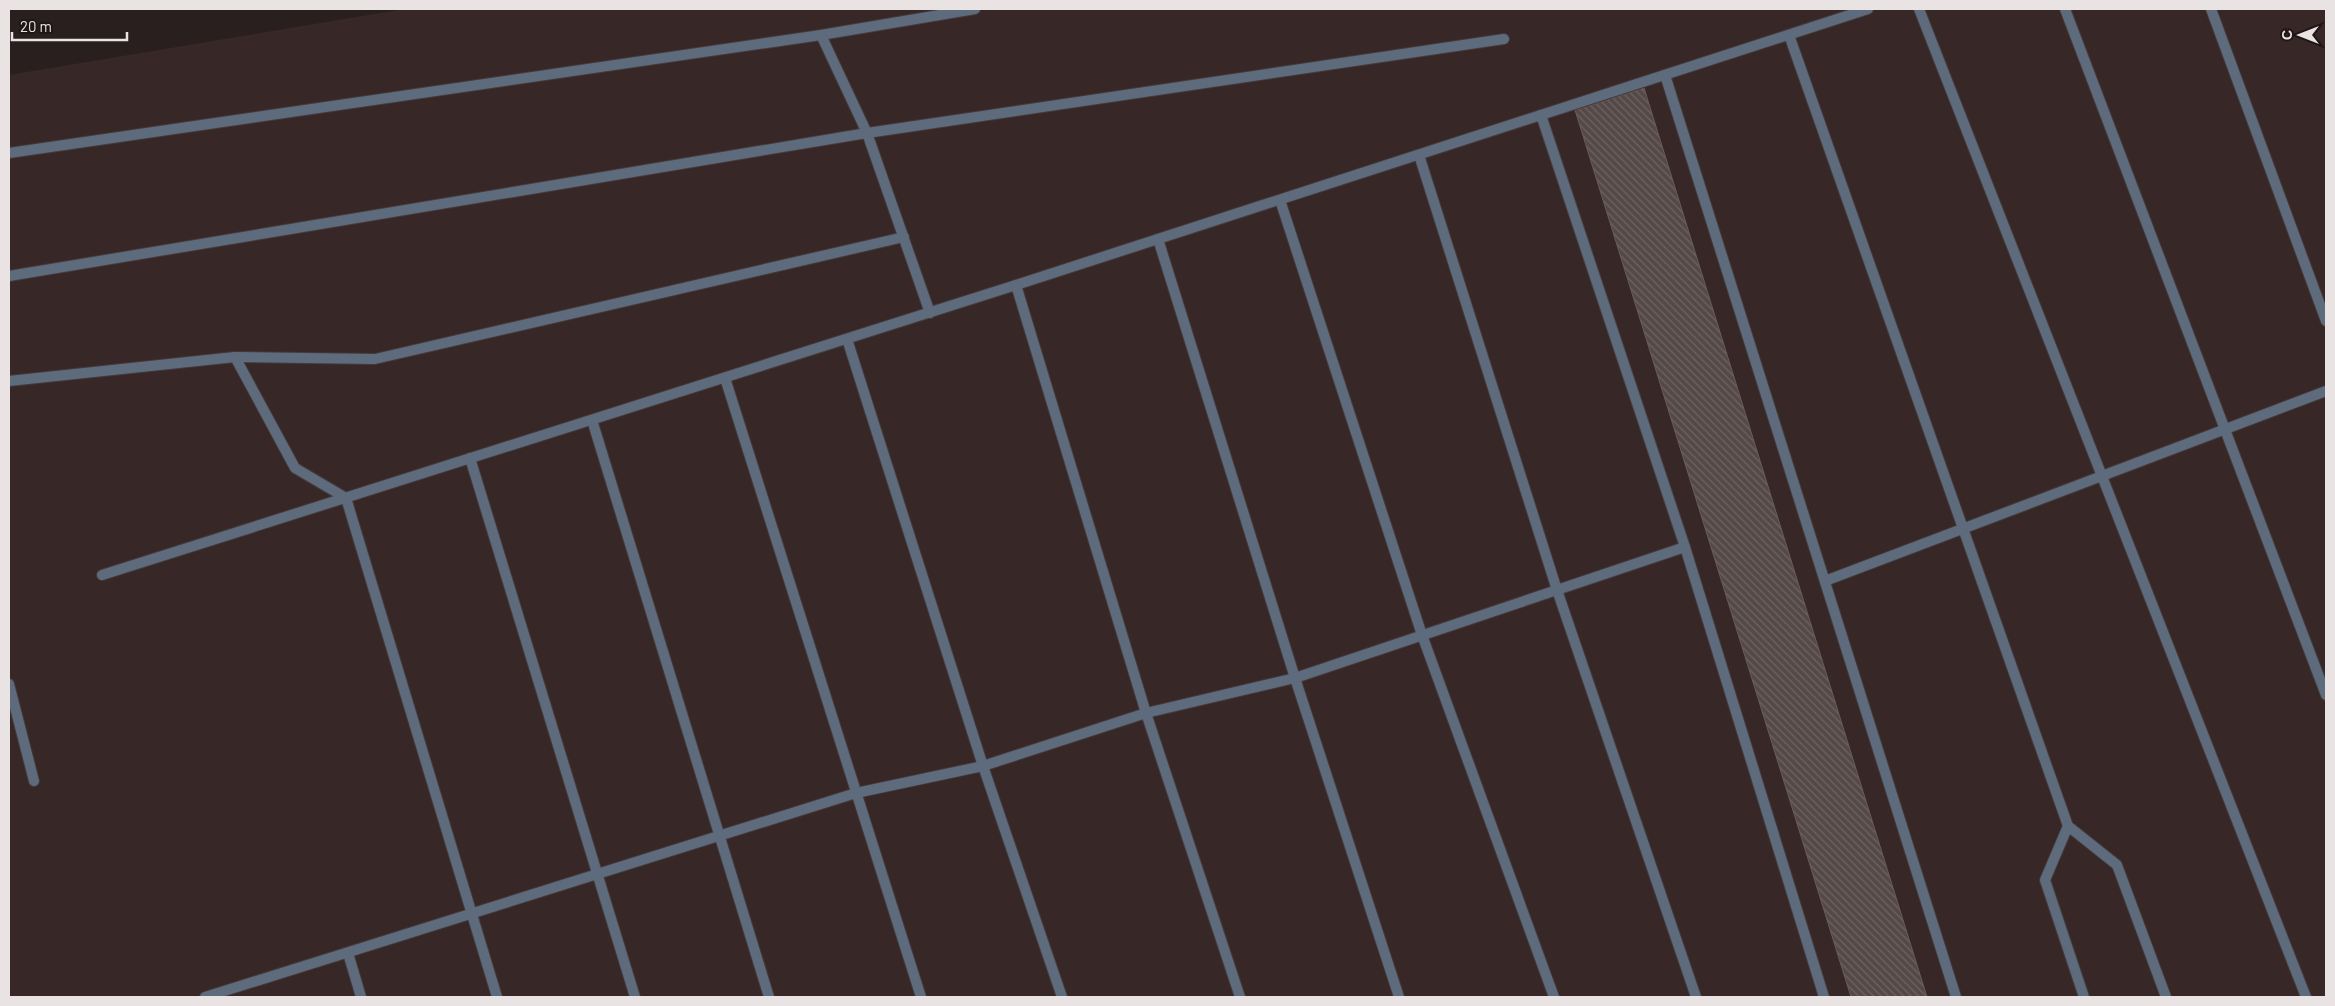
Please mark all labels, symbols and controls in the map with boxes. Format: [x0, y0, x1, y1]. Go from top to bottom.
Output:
scale bar [12, 10, 128, 42]
north arrow [2275, 10, 2325, 60]
text: 20 m [20, 17, 52, 35]
text: С [2278, 30, 2295, 40]

